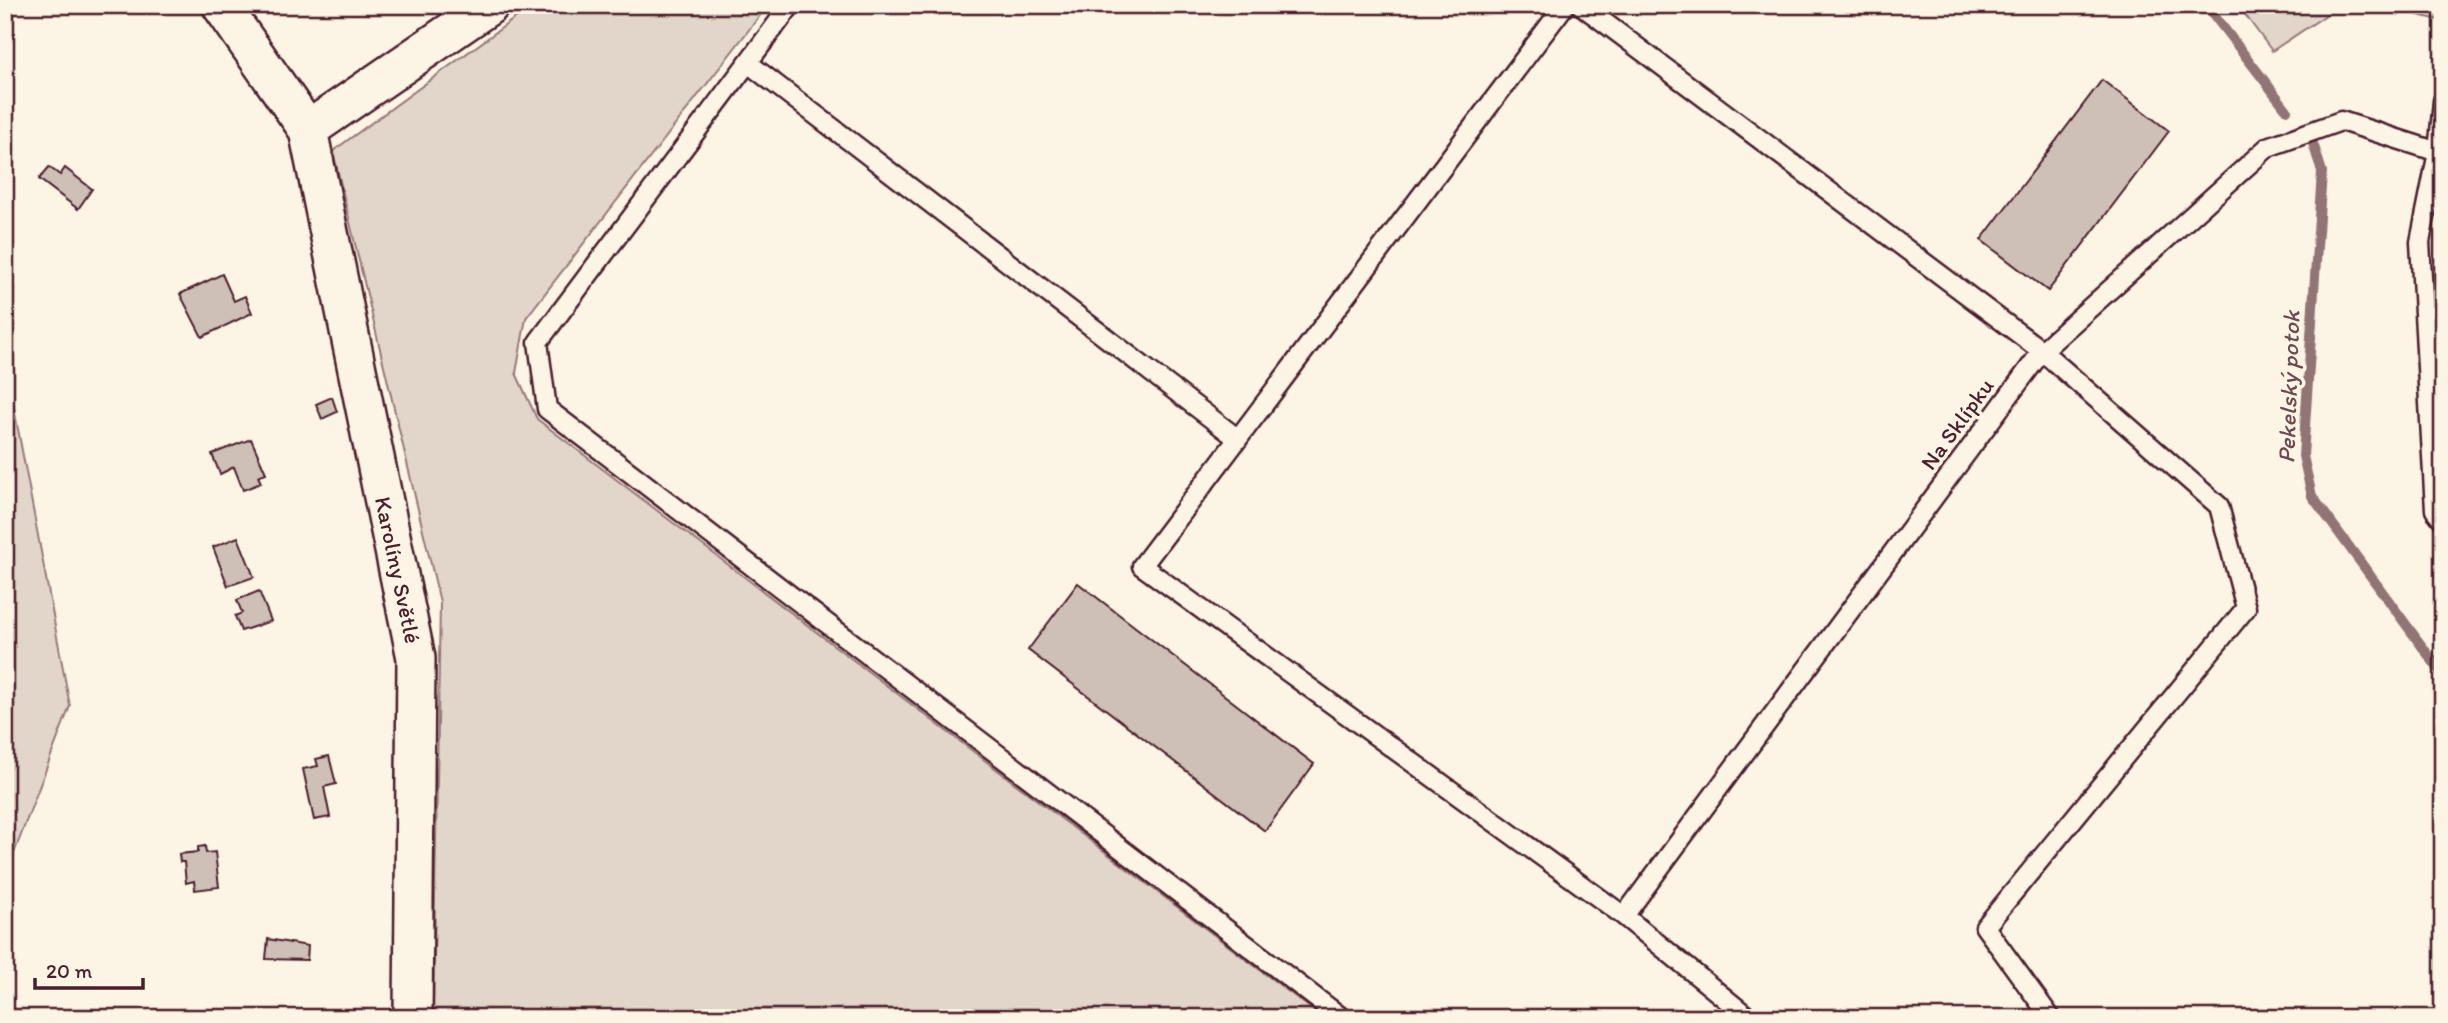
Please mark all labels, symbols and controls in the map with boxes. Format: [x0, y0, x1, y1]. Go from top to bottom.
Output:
water label: Pekelský potok [2271, 309, 2306, 464]
street label: Na Sklípku [1914, 372, 2000, 475]
street label: Karolíny Světlé [369, 494, 427, 646]
scale bar [35, 946, 144, 990]
text: 20 m [46, 958, 93, 983]

